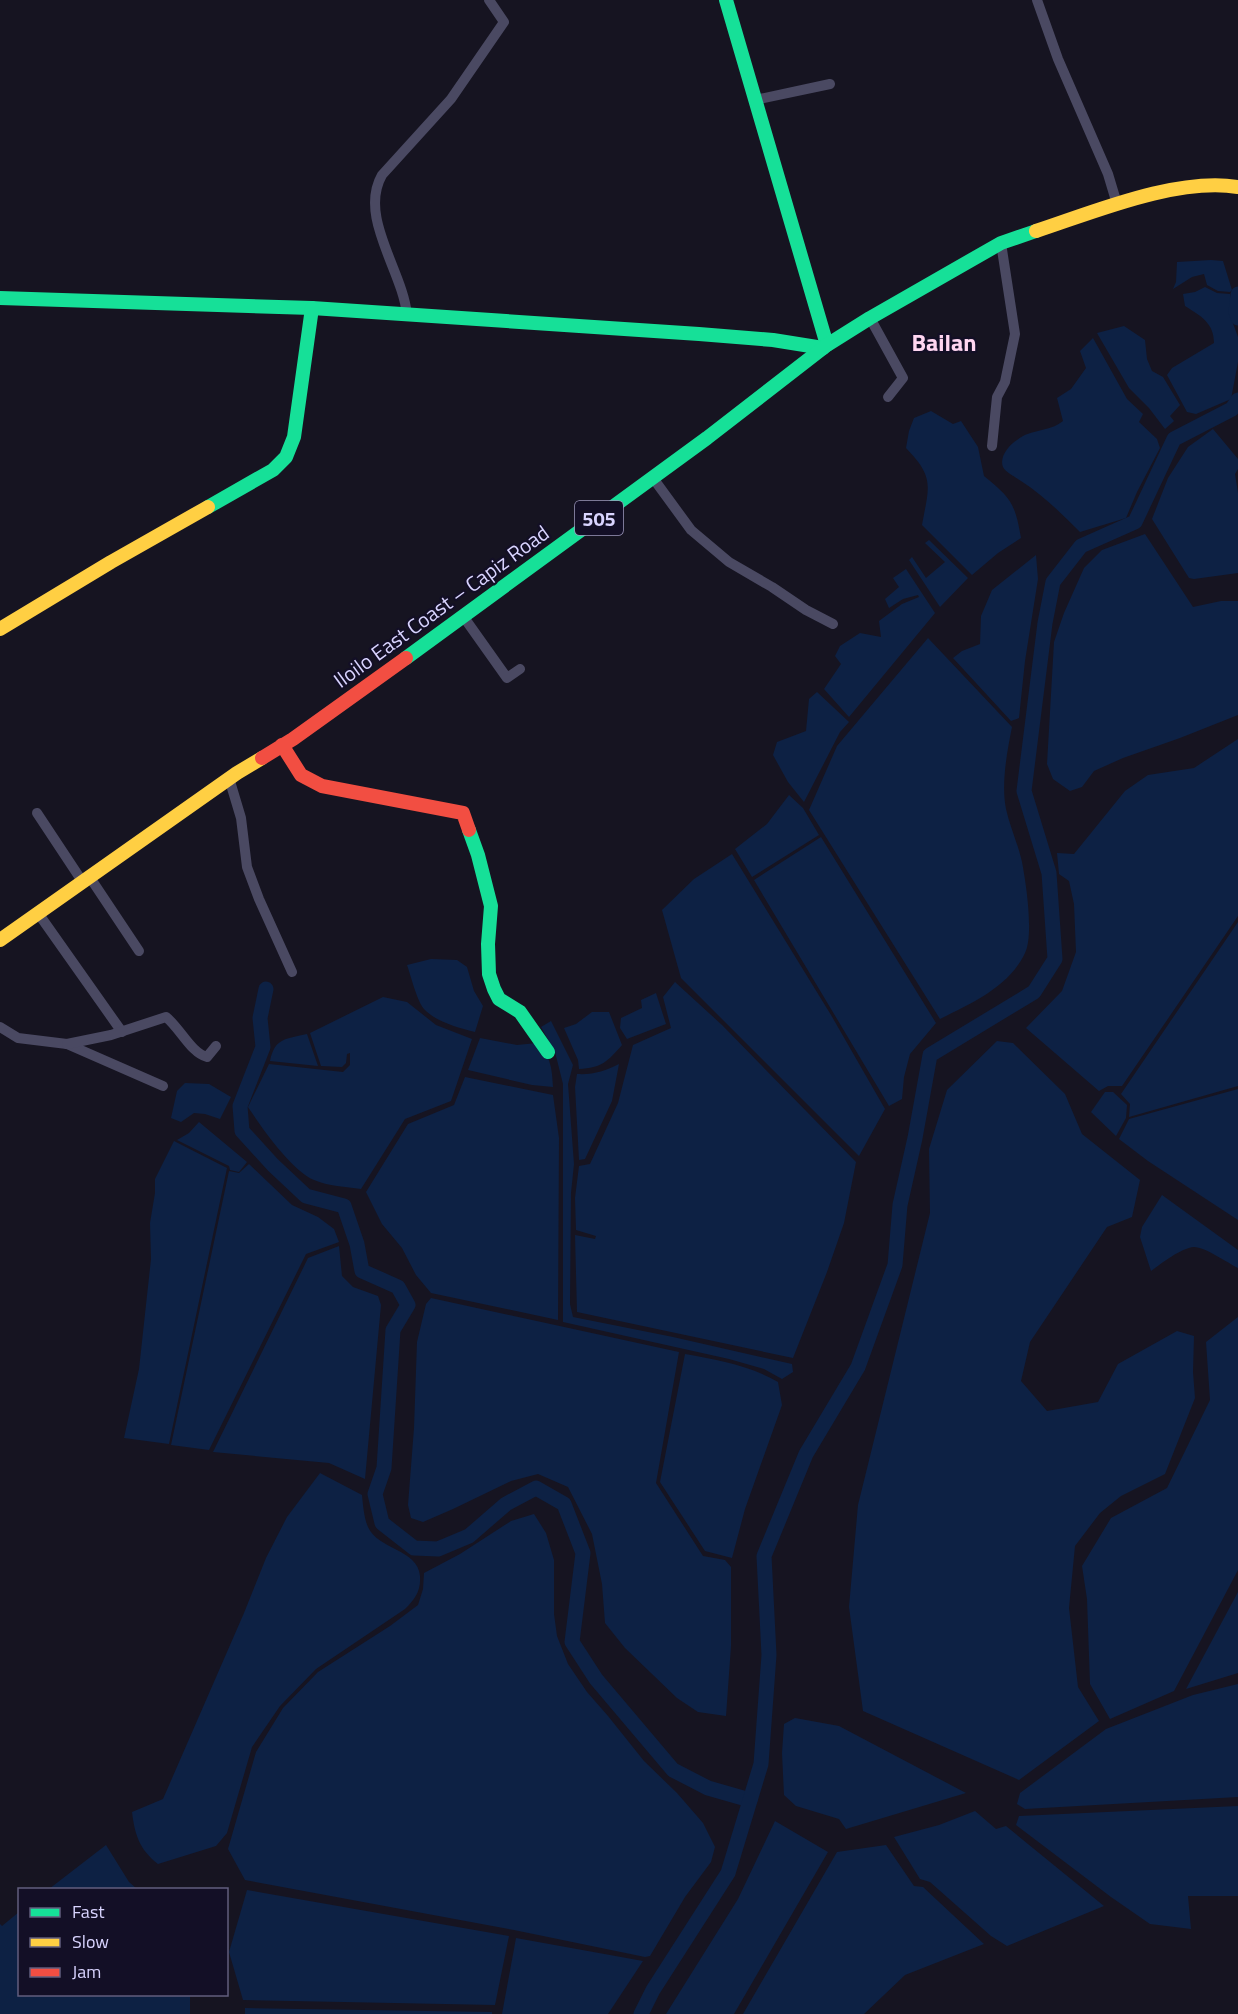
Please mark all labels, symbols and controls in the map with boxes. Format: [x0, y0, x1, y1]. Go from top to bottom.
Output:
district label: Bailan [911, 324, 977, 360]
road number: 505 [575, 501, 623, 535]
street label: Iloilo East Coast – Capiz Road [326, 517, 556, 695]
legend [18, 1888, 228, 1996]
text: Fast [72, 1898, 105, 1925]
text: Slow [72, 1928, 109, 1955]
text: Jam [72, 1958, 101, 1985]

